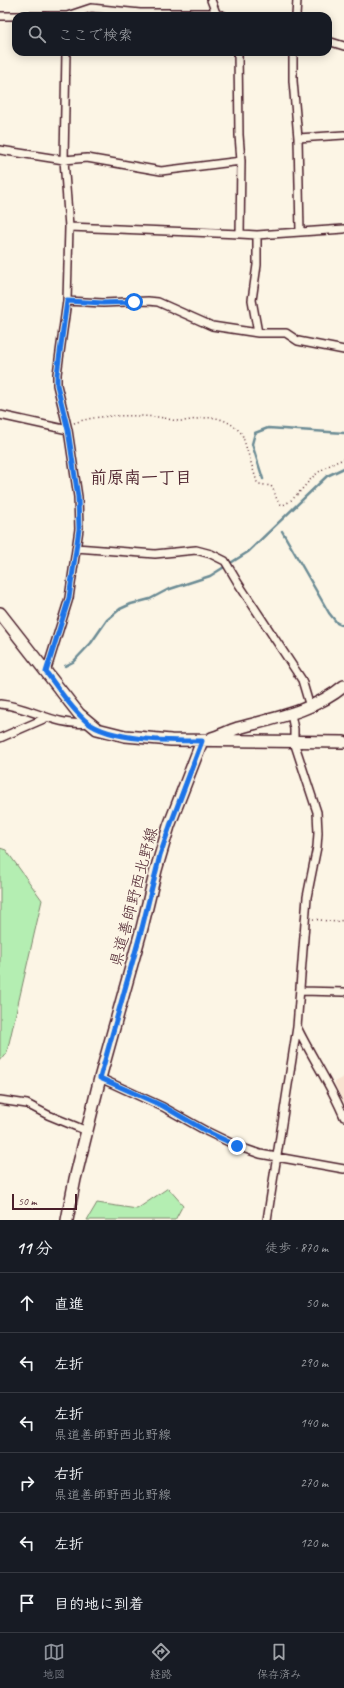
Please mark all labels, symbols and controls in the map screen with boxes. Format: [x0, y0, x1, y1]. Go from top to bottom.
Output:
search box [12, 12, 332, 56]
icon: search [26, 23, 48, 45]
text: ここで検索 [58, 26, 133, 45]
route start [125, 293, 143, 311]
district label: 前原南一丁目 [90, 467, 192, 488]
street label: 県道善師野西北野線 [106, 825, 162, 969]
route end [228, 1137, 246, 1155]
scale bar [12, 1192, 77, 1211]
text: 50 m [18, 1194, 37, 1208]
text: 11 分 [16, 1238, 52, 1259]
text: 徒歩 · 870 m [265, 1240, 328, 1256]
icon: ahead [16, 1292, 38, 1314]
text: 直進 [54, 1295, 84, 1314]
text: 50 m [306, 1295, 328, 1311]
icon: left [16, 1352, 38, 1374]
text: 左折 [54, 1355, 84, 1374]
text: 290 m [300, 1355, 328, 1371]
text: 左折 [54, 1405, 84, 1424]
icon: left [16, 1412, 38, 1434]
text: 140 m [300, 1415, 328, 1431]
text: 県道善師野西北野線 [54, 1427, 171, 1443]
text: 右折 [54, 1465, 84, 1484]
icon: right [16, 1472, 38, 1494]
text: 270 m [300, 1475, 328, 1491]
text: 県道善師野西北野線 [54, 1487, 171, 1503]
icon: left [16, 1532, 38, 1554]
text: 左折 [54, 1535, 84, 1554]
text: 120 m [300, 1535, 328, 1551]
icon: arrive [16, 1592, 38, 1614]
text: 目的地に到着 [54, 1595, 144, 1614]
tab: 地図 [43, 1641, 65, 1681]
tab: 経路 [150, 1641, 172, 1681]
tab: 保存済み [257, 1641, 301, 1681]

